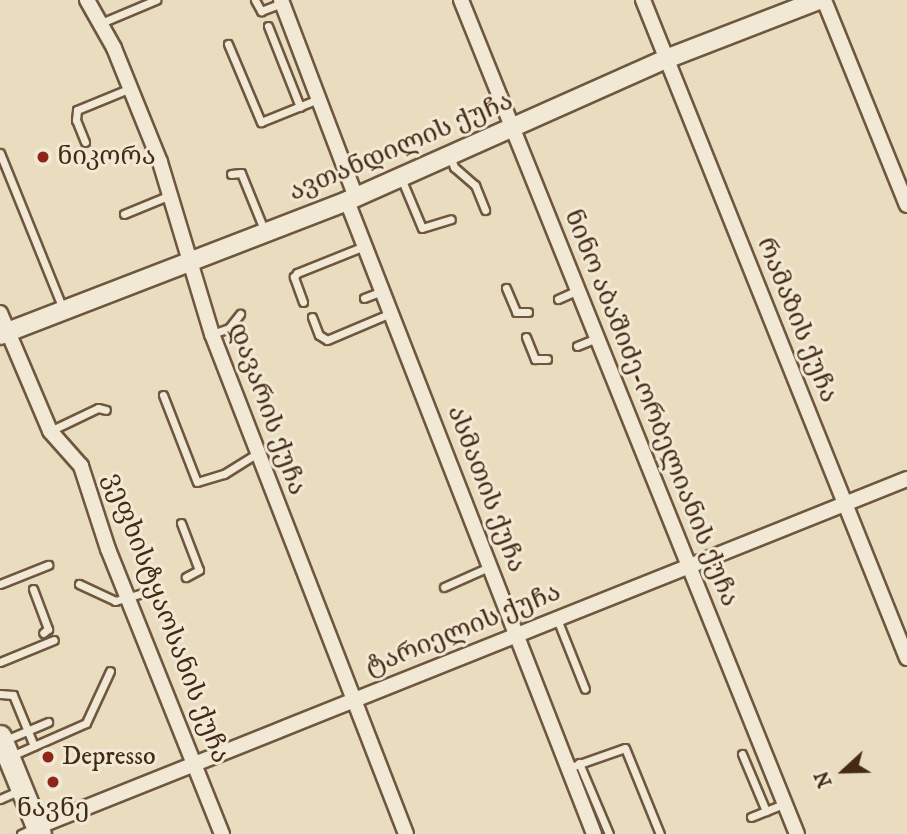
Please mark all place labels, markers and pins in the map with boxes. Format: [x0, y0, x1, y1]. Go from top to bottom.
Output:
place label: ნიკორა [57, 141, 156, 173]
marker: ნიკორა [35, 149, 51, 165]
place label: Depresso [62, 741, 156, 773]
marker: Depresso [40, 749, 56, 765]
marker: ნავნე [45, 774, 61, 790]
place label: ნავნე [16, 793, 90, 825]

